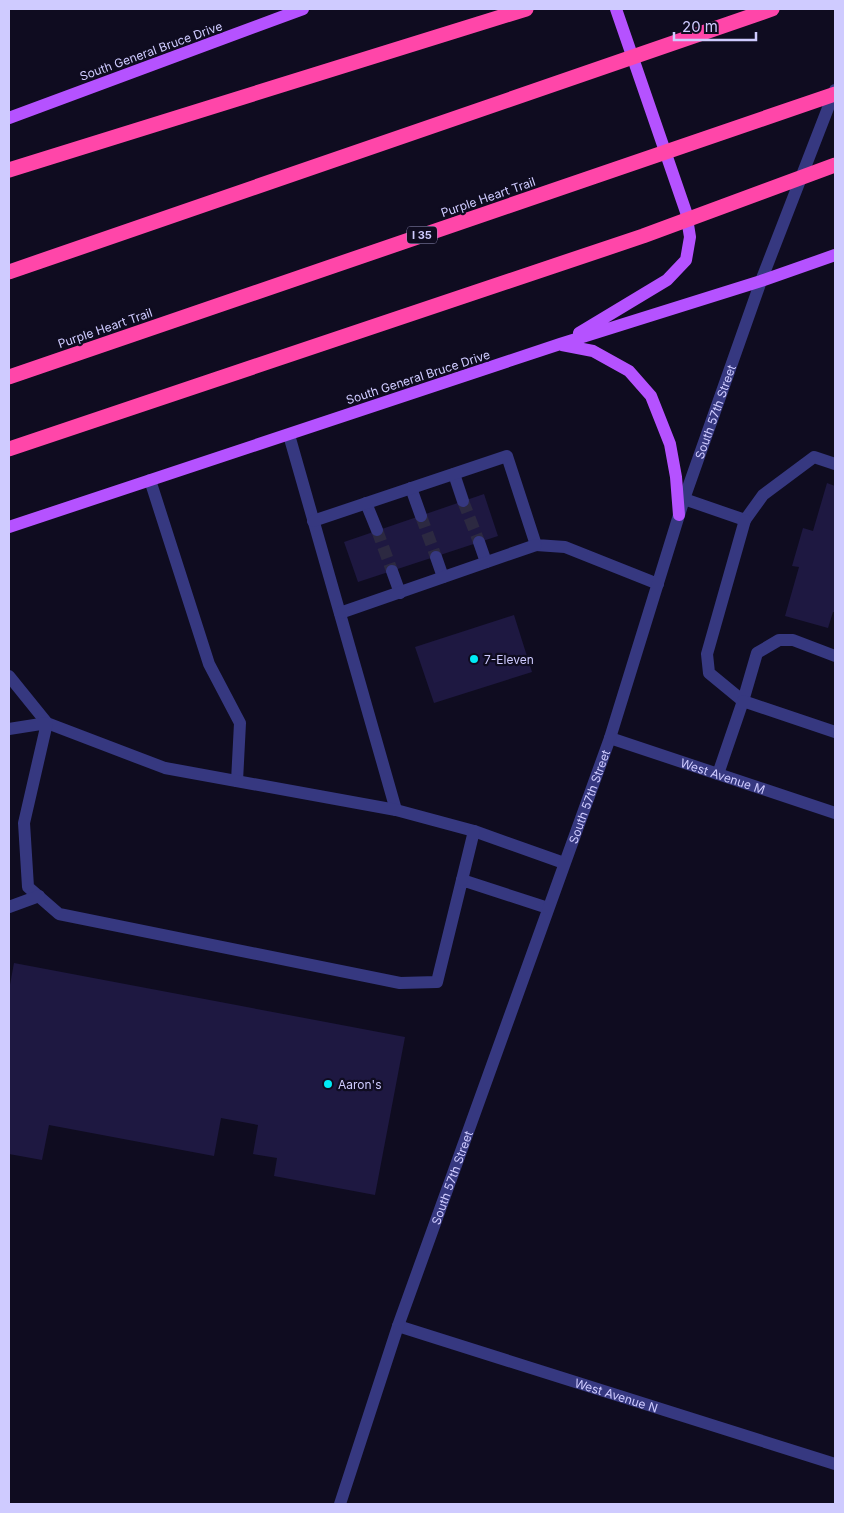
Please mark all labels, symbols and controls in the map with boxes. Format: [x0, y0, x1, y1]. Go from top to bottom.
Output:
scale bar [674, 10, 756, 42]
text: 20 m [682, 17, 718, 36]
street label: South General Bruce Drive [78, 18, 224, 84]
street label: Purple Heart Trail [439, 174, 537, 220]
road number: I 35 [407, 226, 437, 244]
street label: Purple Heart Trail [56, 305, 154, 351]
street label: South General Bruce Drive [344, 347, 492, 407]
street label: South 57th Street [691, 363, 738, 461]
place label: 7-Eleven [484, 652, 534, 667]
marker: 7-Eleven [468, 653, 480, 665]
street label: South 57th Street [565, 747, 613, 846]
street label: West Avenue M [679, 755, 767, 797]
place label: Aaron's [338, 1077, 382, 1092]
marker: Aaron's [322, 1078, 334, 1090]
street label: South 57th Street [428, 1128, 475, 1227]
street label: West Avenue N [573, 1375, 660, 1415]

